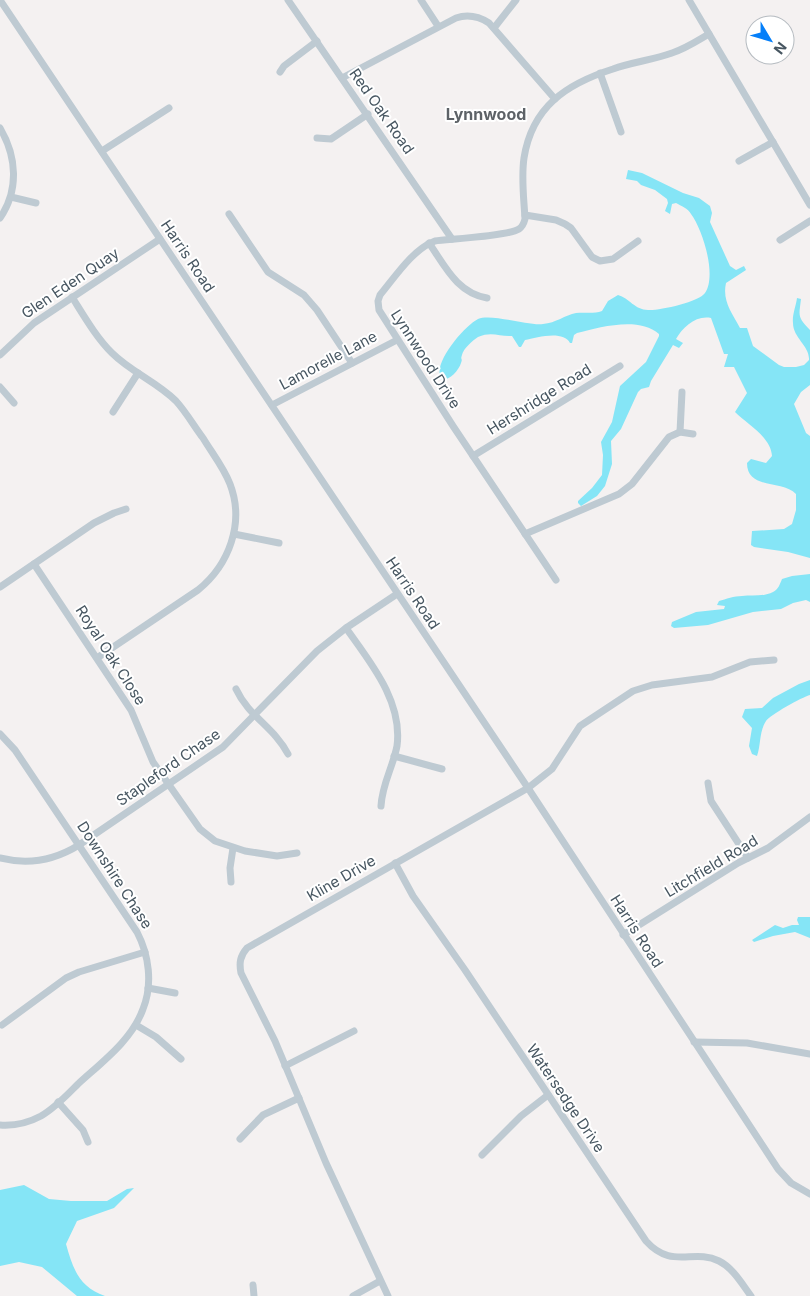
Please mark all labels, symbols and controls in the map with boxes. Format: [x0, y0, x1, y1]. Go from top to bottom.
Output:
north arrow [745, 15, 795, 65]
text: N [771, 39, 791, 58]
street label: Red Oak Road [346, 65, 418, 157]
district label: Lynnwood [446, 104, 526, 124]
street label: Harris Road [157, 216, 219, 296]
street label: Glen Eden Quay [18, 243, 123, 323]
street label: Lynnwood Drive [387, 306, 465, 412]
street label: Lamorelle Lane [276, 326, 380, 394]
street label: Hershridge Road [483, 359, 595, 439]
street label: Harris Road [382, 553, 444, 633]
street label: Royal Oak Close [72, 601, 150, 709]
street label: Stapleford Chase [112, 724, 224, 810]
street label: Downshire Chase [73, 818, 157, 932]
street label: Litchfield Road [661, 831, 761, 901]
street label: Kline Drive [303, 851, 379, 905]
street label: Harris Road [606, 891, 668, 971]
street label: Watersedge Drive [523, 1040, 609, 1156]

